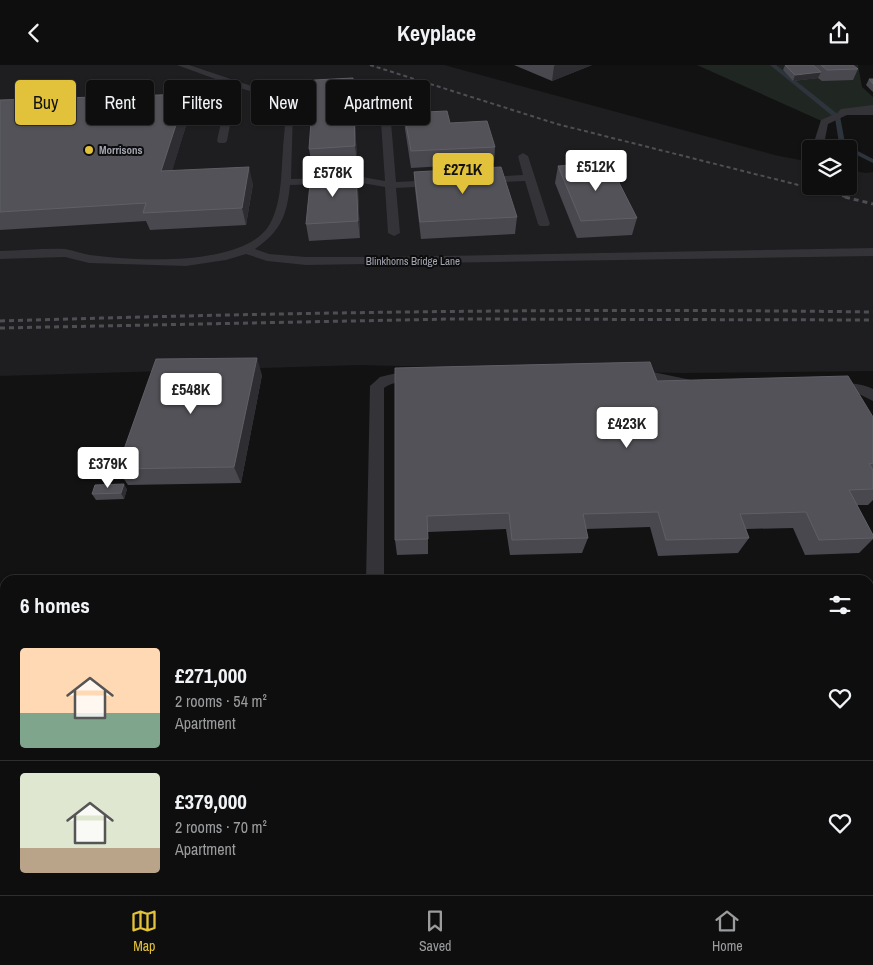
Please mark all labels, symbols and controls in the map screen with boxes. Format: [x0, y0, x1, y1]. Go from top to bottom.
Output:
text: Keyplace [397, 18, 476, 48]
icon: back [20, 19, 48, 47]
icon: share [825, 19, 853, 47]
chip: Buy [15, 80, 76, 125]
chip: Rent [86, 80, 154, 125]
chip: Filters [164, 80, 241, 125]
chip: New [251, 80, 316, 125]
chip: Apartment [326, 80, 430, 125]
map controls [802, 140, 857, 195]
button: layers [802, 140, 857, 195]
place label: Morrisons [99, 143, 143, 157]
marker: Morrisons [83, 144, 95, 156]
pin: £512K [561, 149, 631, 192]
pin: £271K [428, 153, 498, 195]
pin: £578K [298, 155, 368, 198]
text: £512K [577, 155, 615, 177]
text: £271K [444, 158, 482, 180]
text: £578K [314, 161, 352, 183]
street label: Blinkhorns Bridge Lane [366, 254, 460, 268]
pin: £548K [156, 373, 226, 415]
text: £548K [172, 378, 210, 400]
pin: £423K [592, 407, 662, 449]
text: £423K [608, 412, 646, 434]
pin: £379K [73, 447, 143, 489]
text: £379K [89, 452, 127, 474]
text: 6 homes [20, 591, 90, 620]
icon: filters [826, 591, 854, 619]
text: £271,000 [175, 661, 247, 690]
icon: home [60, 668, 120, 728]
icon: heart [826, 684, 854, 712]
text: 2 rooms · 54 m² [175, 690, 267, 712]
text: Apartment [175, 712, 236, 734]
text: £379,000 [175, 787, 247, 816]
icon: home [60, 793, 120, 853]
icon: heart [826, 809, 854, 837]
text: 2 rooms · 70 m² [175, 816, 267, 838]
text: Apartment [175, 838, 236, 860]
tab: Map [130, 907, 158, 955]
tab: Saved [419, 907, 451, 955]
tab: Home [712, 907, 743, 955]

